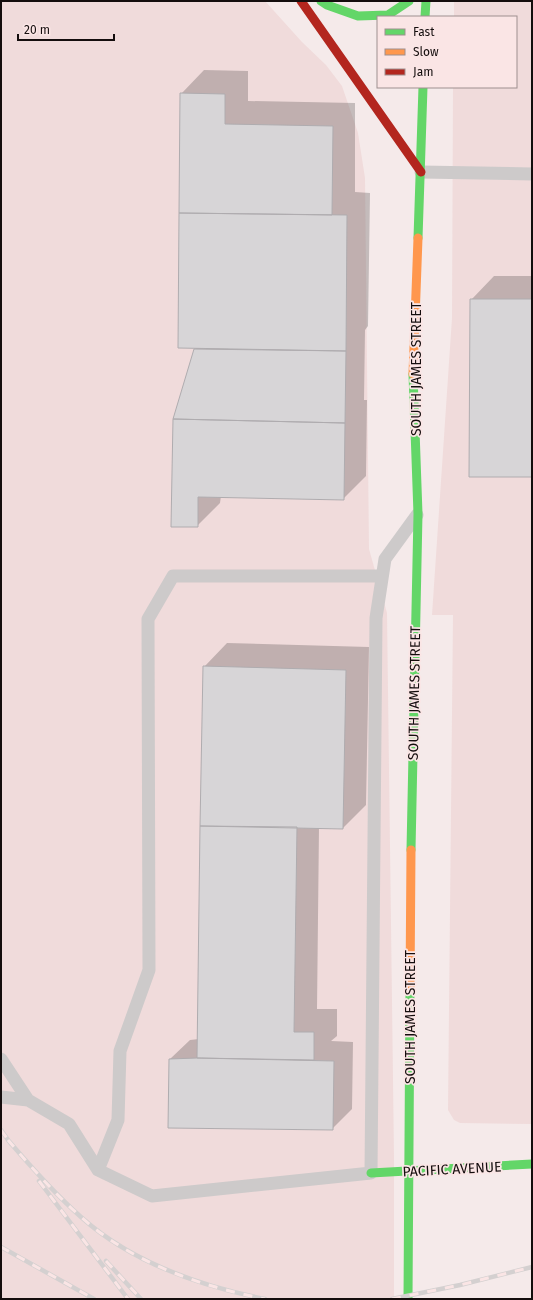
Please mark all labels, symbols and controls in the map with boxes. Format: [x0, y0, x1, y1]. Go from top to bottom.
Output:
scale bar [18, 16, 114, 42]
legend [377, 16, 517, 88]
text: 20 m [24, 23, 50, 37]
text: Fast [413, 25, 435, 39]
text: Slow [413, 45, 439, 59]
text: Jam [413, 65, 433, 79]
street label: SOUTH JAMES STREET [408, 301, 425, 436]
street label: SOUTH JAMES STREET [405, 625, 424, 760]
street label: SOUTH JAMES STREET [402, 949, 419, 1084]
street label: PACIFIC AVENUE [402, 1158, 502, 1181]

